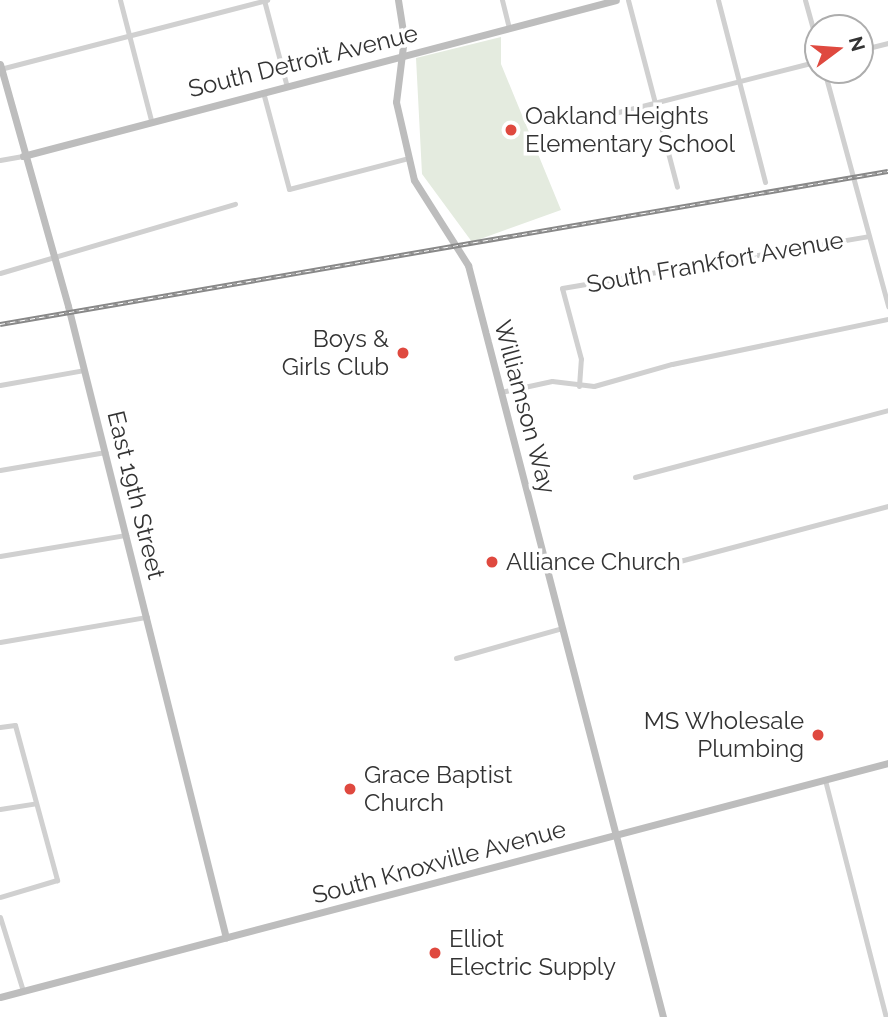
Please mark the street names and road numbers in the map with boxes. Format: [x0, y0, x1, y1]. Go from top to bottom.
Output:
street label: South Detroit Avenue [185, 18, 421, 104]
street label: South Frankfort Avenue [584, 225, 846, 299]
street label: Williamson Way [488, 317, 562, 497]
street label: East 19th Street [101, 408, 171, 582]
street label: South Knoxville Avenue [309, 814, 569, 910]

